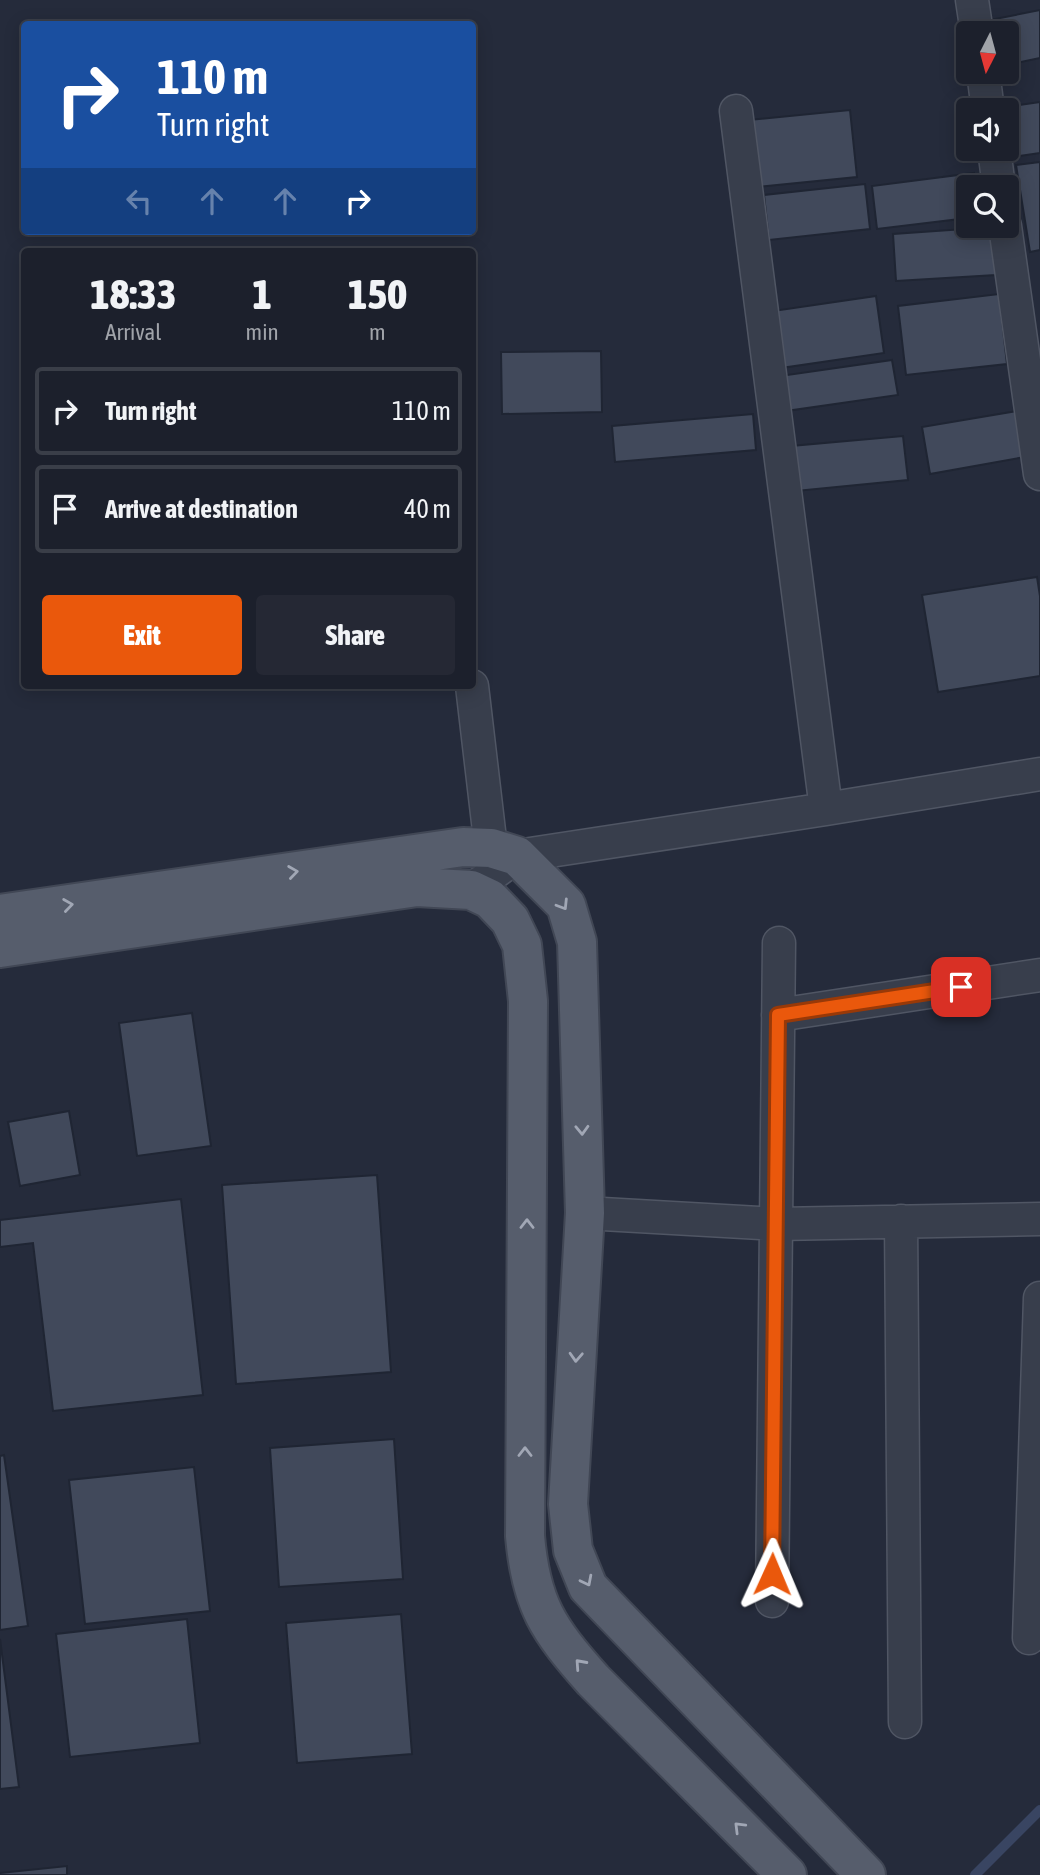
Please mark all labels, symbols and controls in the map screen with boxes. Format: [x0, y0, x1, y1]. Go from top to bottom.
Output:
north arrow [956, 21, 1018, 84]
map controls [956, 21, 1019, 238]
text: 110 m [157, 48, 268, 104]
icon: right [42, 49, 133, 140]
button: sound [956, 98, 1019, 161]
text: Turn right [157, 106, 270, 143]
button: search [956, 175, 1019, 238]
icon: left [120, 182, 158, 220]
icon: ahead [193, 182, 231, 220]
icon: ahead [266, 182, 304, 220]
icon: right [339, 182, 377, 220]
text: 18:33 [90, 270, 177, 318]
text: 1 [252, 270, 272, 318]
text: 150 [348, 270, 407, 318]
text: Arrival [105, 319, 161, 345]
text: min [246, 319, 279, 345]
text: m [369, 319, 386, 345]
icon: right [46, 392, 84, 430]
text: Turn right [105, 396, 196, 426]
text: 110 m [392, 396, 451, 426]
icon: arrive [46, 490, 84, 528]
text: Arrive at destination [105, 494, 298, 524]
text: 40 m [404, 494, 451, 524]
button: Exit [42, 595, 242, 675]
button: Share [256, 595, 455, 675]
one-way arrow [287, 865, 299, 880]
one-way arrow [62, 897, 73, 912]
one-way arrow [554, 897, 567, 910]
pin [931, 957, 991, 1017]
icon: arrive [942, 968, 980, 1006]
one-way arrow [575, 1124, 590, 1135]
one-way arrow [519, 1218, 535, 1229]
one-way arrow [569, 1352, 584, 1363]
one-way arrow [517, 1446, 533, 1456]
position arrow [735, 1537, 809, 1611]
one-way arrow [578, 1573, 592, 1586]
one-way arrow [575, 1659, 588, 1672]
one-way arrow [734, 1822, 747, 1835]

